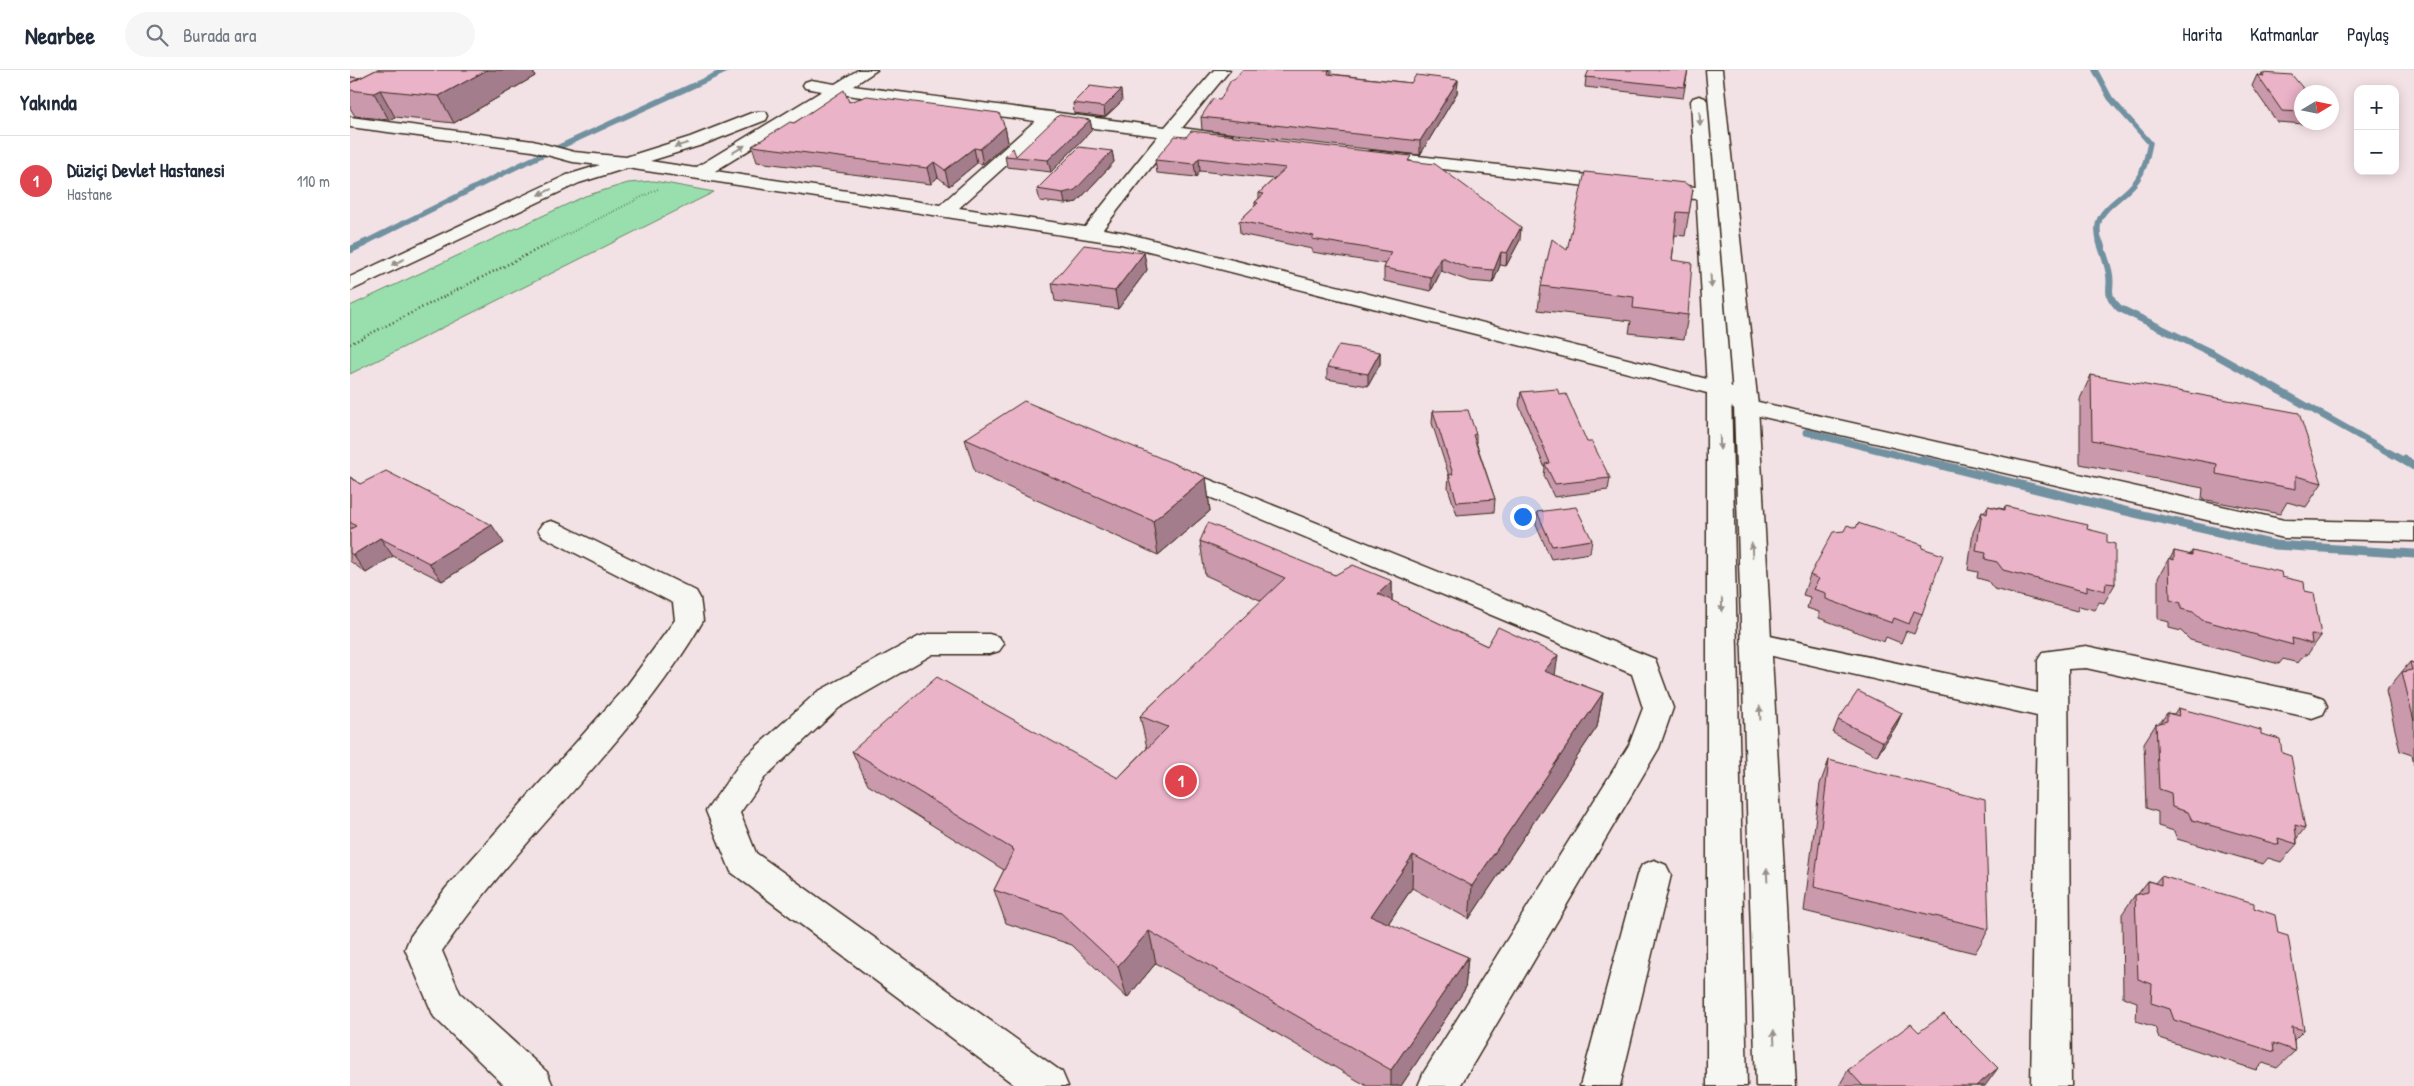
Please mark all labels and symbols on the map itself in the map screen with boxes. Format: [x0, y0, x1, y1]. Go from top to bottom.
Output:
north arrow [2294, 85, 2339, 130]
one-way arrow [1696, 111, 1704, 127]
one-way arrow [674, 142, 689, 150]
one-way arrow [733, 144, 746, 153]
one-way arrow [537, 188, 552, 196]
one-way arrow [391, 258, 405, 266]
one-way arrow [1707, 273, 1715, 289]
one-way arrow [1716, 435, 1724, 451]
your location [1510, 504, 1536, 530]
one-way arrow [1748, 542, 1756, 558]
one-way arrow [1718, 598, 1726, 614]
one-way arrow [1755, 704, 1763, 720]
pin: 1 [1165, 762, 1197, 800]
one-way arrow [1762, 867, 1770, 883]
one-way arrow [1770, 1029, 1778, 1045]

